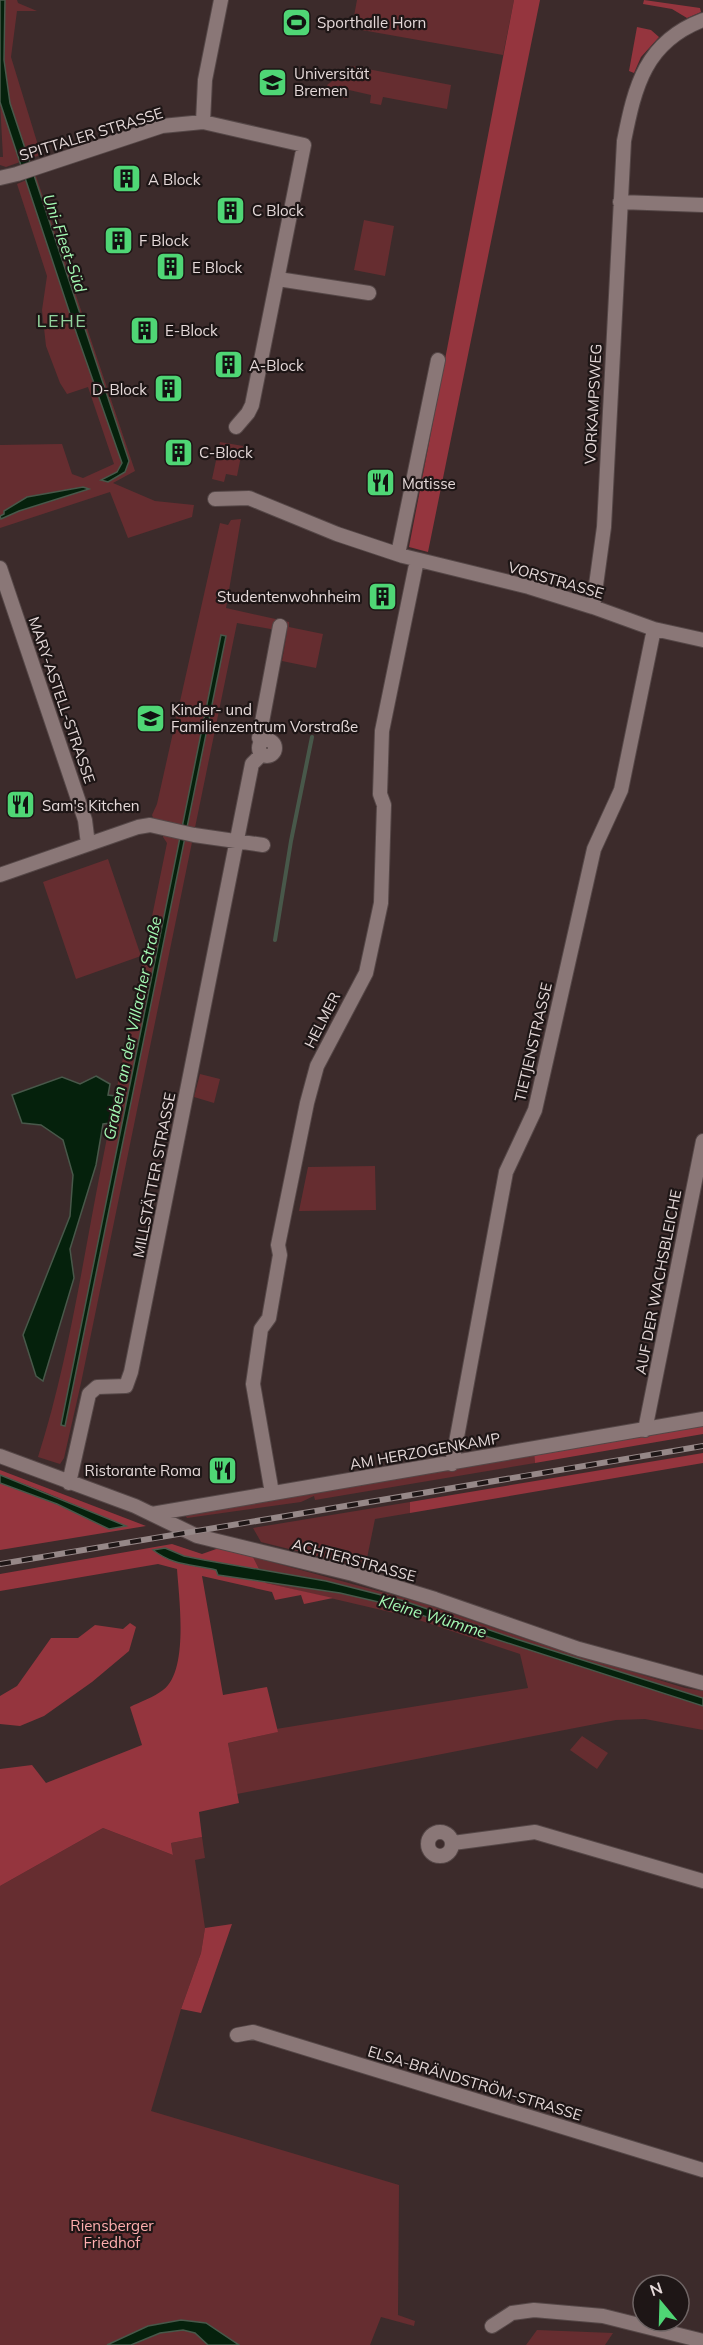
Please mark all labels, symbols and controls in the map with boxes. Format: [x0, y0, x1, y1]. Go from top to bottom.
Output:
sports icon: Sporthalle Horn [280, 6, 312, 38]
place label: Sporthalle Horn [317, 13, 426, 32]
place label: Universität Bremen [294, 64, 369, 100]
school or university icon: Universität Bremen [257, 66, 289, 98]
street label: SPITTALER STRASSE [17, 103, 165, 165]
building icon: A Block [111, 163, 143, 195]
place label: A Block [148, 170, 201, 189]
water label: Uni-Fleet-Süd [39, 191, 91, 295]
building icon: C Block [215, 194, 247, 226]
place label: C Block [252, 201, 304, 220]
building icon: F Block [102, 224, 134, 256]
place label: F Block [139, 231, 189, 250]
building icon: E Block [155, 251, 187, 283]
place label: E Block [192, 258, 242, 277]
district label: LEHE [37, 309, 87, 332]
building icon: E-Block [128, 314, 160, 346]
place label: E-Block [165, 321, 218, 340]
street label: VORKAMPSWEG [580, 343, 606, 465]
building icon: A-Block [212, 349, 244, 381]
place label: A-Block [249, 356, 304, 375]
building icon: D-Block [152, 373, 184, 405]
place label: D-Block [92, 380, 147, 399]
building icon: C-Block [162, 436, 194, 468]
place label: C-Block [199, 443, 253, 462]
restaurant icon: Matisse [365, 467, 397, 499]
place label: Matisse [402, 474, 456, 493]
street label: VORSTRASSE [506, 557, 606, 603]
building icon: Studentenwohnheim [366, 580, 398, 612]
place label: Studentenwohnheim [217, 587, 361, 606]
street label: MARY-ASTELL-STRASSE [24, 614, 100, 786]
place label: Kinder- und Familienzentrum Vorstraße [171, 700, 358, 736]
school or university icon: Kinder- und Familienzentrum Vorstraße [134, 702, 166, 734]
restaurant icon: Sam's Kitchen [5, 789, 37, 821]
place label: Sam's Kitchen [42, 796, 140, 815]
water label: Graben an der Villacher Straße [98, 914, 166, 1142]
street label: TIETJENSTRASSE [510, 980, 556, 1103]
street label: HELMER [300, 989, 344, 1051]
street label: MILLSTÄTTER STRASSE [129, 1091, 179, 1259]
street label: AUF DER WACHSBLEICHE [631, 1188, 685, 1376]
street label: AM HERZOGENKAMP [348, 1428, 502, 1474]
restaurant icon: Ristorante Roma [206, 1454, 238, 1486]
place label: Ristorante Roma [85, 1461, 201, 1480]
street label: ACHTERSTRASSE [290, 1534, 418, 1586]
water label: Kleine Wümme [377, 1590, 490, 1642]
street label: ELSA-BRÄNDSTRÖM-STRASSE [366, 2041, 585, 2125]
park label: Riensberger Friedhof [70, 2216, 154, 2252]
north arrow [631, 2273, 691, 2333]
text: N [647, 2277, 665, 2300]

